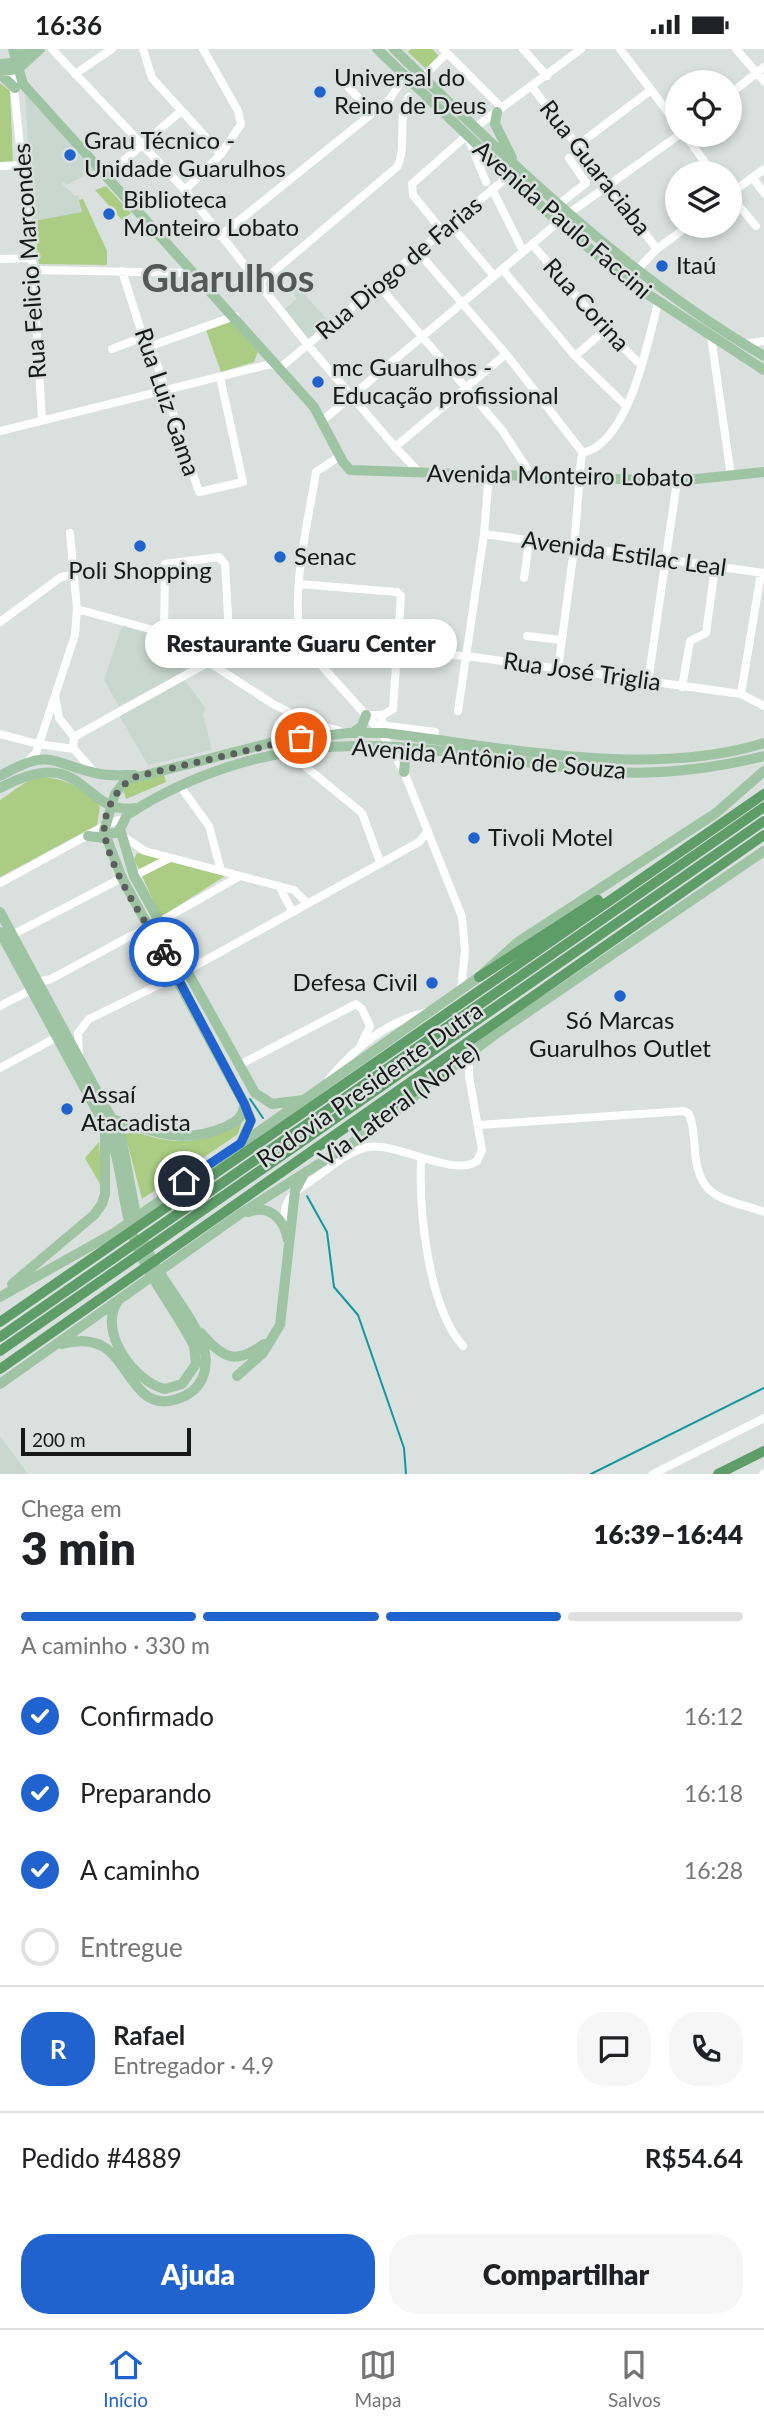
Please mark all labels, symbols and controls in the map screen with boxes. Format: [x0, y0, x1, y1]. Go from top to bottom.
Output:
text: 16:36 [35, 9, 102, 41]
place label: Universal do Reino de Deus [334, 62, 487, 119]
map controls [665, 70, 742, 238]
button: locate [665, 70, 742, 147]
marker: Universal do Reino de Deus [312, 84, 328, 100]
street label: Rua Guaraciaba [534, 94, 658, 240]
place label: Grau Técnico - Unidade Guarulhos [84, 125, 286, 182]
street label: Avenida Paulo Faccini [468, 134, 658, 304]
street label: Rua Felicio Marcondes [6, 142, 51, 380]
marker: Grau Técnico - Unidade Guarulhos [62, 147, 78, 163]
button: layers [665, 161, 742, 238]
place label: Biblioteca Monteiro Lobato [123, 184, 299, 241]
street label: Rua Diogo de Farias [309, 189, 487, 345]
marker: Biblioteca Monteiro Lobato [101, 206, 117, 222]
place label: Itaú [676, 250, 716, 279]
street label: Rua Corina [538, 251, 636, 357]
district label: Guarulhos [141, 254, 315, 300]
marker: Itaú [654, 258, 670, 274]
street label: Rua Luiz Gama [130, 324, 207, 479]
place label: mc Guarulhos - Educação profissional [332, 352, 559, 409]
marker: mc Guarulhos - Educação profissional [310, 374, 326, 390]
street label: Avenida Monteiro Lobato [426, 458, 694, 491]
street label: Avenida Estilac Leal [520, 524, 728, 581]
marker: Poli Shopping [132, 538, 148, 554]
place label: Senac [294, 541, 356, 570]
marker: Senac [272, 549, 288, 565]
place label: Poli Shopping [68, 555, 212, 584]
callout: Restaurante Guaru Center [145, 619, 457, 668]
text: Restaurante Guaru Center [166, 629, 436, 657]
street label: Rua José Triglia [501, 645, 663, 696]
pin [271, 708, 331, 768]
icon: bag [282, 719, 320, 757]
street label: Avenida Antônio de Souza [351, 731, 628, 784]
place label: Tivoli Motel [488, 822, 613, 851]
marker: Tivoli Motel [466, 830, 482, 846]
courier [129, 917, 199, 987]
icon: bike [145, 933, 183, 971]
place label: Defesa Civil [293, 967, 418, 996]
marker: Defesa Civil [424, 975, 440, 991]
marker: Só Marcas Guarulhos Outlet [612, 988, 628, 1004]
street label: Rodovia Presidente Dutra [251, 995, 488, 1173]
place label: Só Marcas Guarulhos Outlet [529, 1005, 711, 1062]
street label: Via Lateral (Norte) [312, 1036, 484, 1172]
place label: Assaí Atacadista [81, 1079, 191, 1136]
marker: Assaí Atacadista [59, 1101, 75, 1117]
pin [154, 1151, 214, 1211]
icon: home [165, 1162, 203, 1200]
scale bar [21, 1425, 191, 1457]
text: 200 m [32, 1428, 86, 1451]
text: Chega em [21, 1494, 122, 1522]
text: 16:39–16:44 [593, 1518, 743, 1550]
text: 3 min [21, 1520, 136, 1575]
text: A caminho · 330 m [21, 1631, 210, 1659]
icon: check [21, 1697, 59, 1735]
text: Confirmado [80, 1700, 214, 1732]
text: 16:12 [684, 1702, 743, 1730]
icon: check [21, 1774, 59, 1812]
text: Preparando [80, 1777, 212, 1809]
text: 16:18 [684, 1779, 743, 1807]
icon: check [21, 1851, 59, 1889]
text: A caminho [80, 1854, 200, 1886]
text: 16:28 [684, 1856, 743, 1884]
text: Entregue [80, 1931, 183, 1963]
button: chat [577, 2012, 651, 2086]
button: phone [669, 2012, 743, 2086]
text: Rafael [113, 2019, 185, 2051]
text: R [50, 2033, 66, 2065]
text: Entregador · 4.9 [113, 2051, 274, 2079]
text: Pedido #4889 [21, 2142, 182, 2174]
text: R$54.64 [645, 2142, 743, 2174]
button: Ajuda [21, 2234, 375, 2314]
button: Compartilhar [389, 2234, 743, 2314]
tab: Início [103, 2346, 148, 2411]
tab: Mapa [355, 2346, 402, 2411]
tab: Salvos [608, 2346, 661, 2411]

